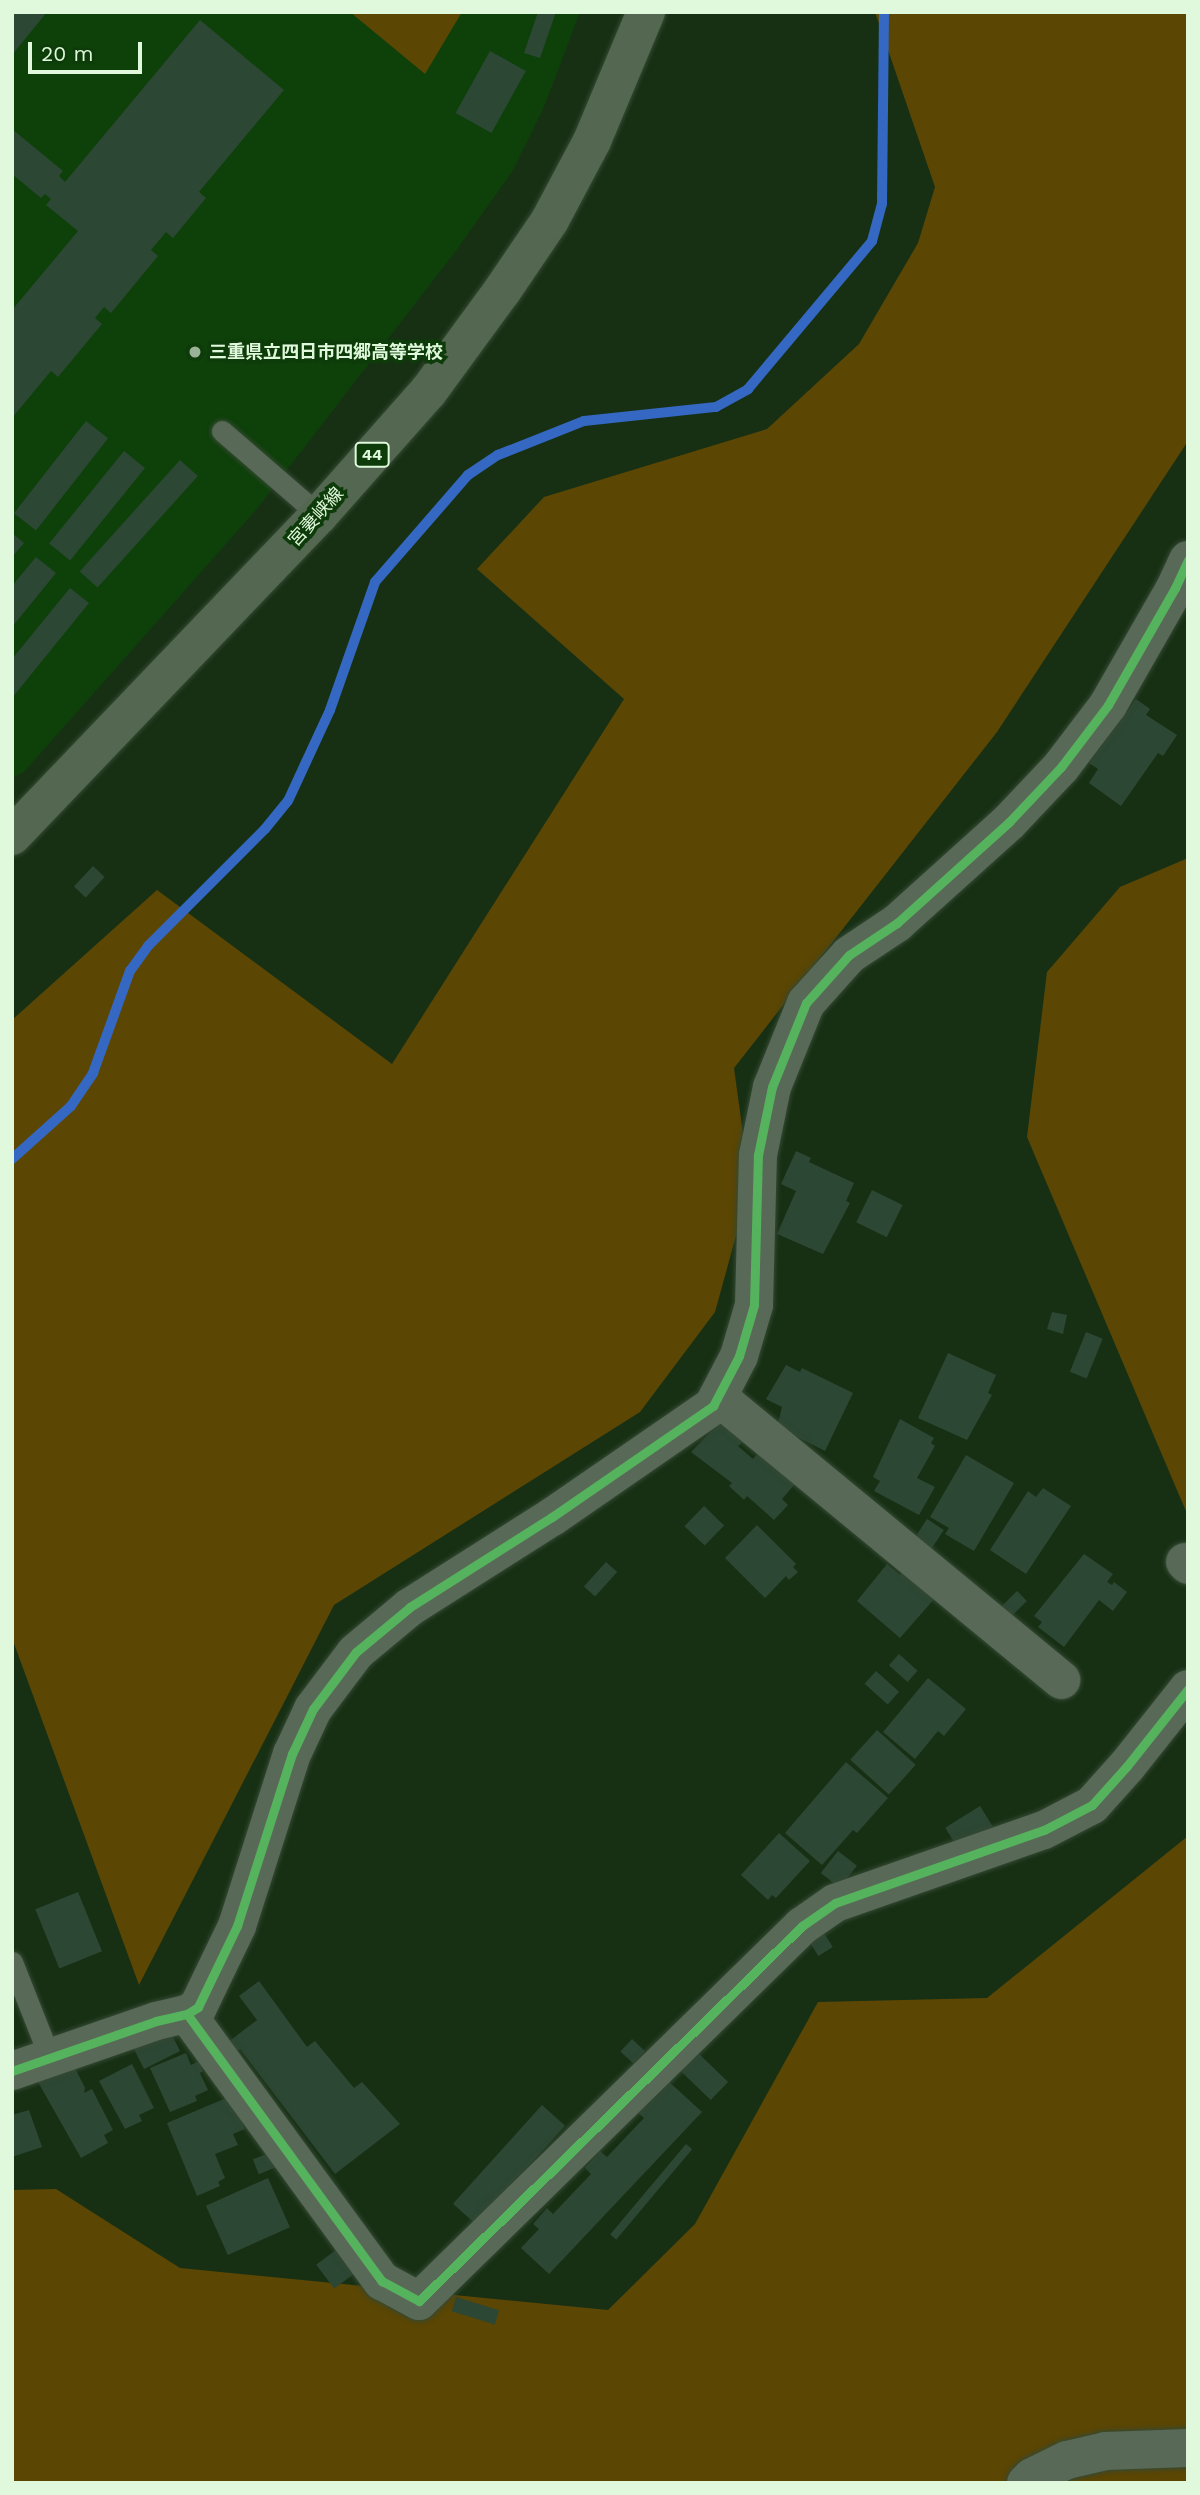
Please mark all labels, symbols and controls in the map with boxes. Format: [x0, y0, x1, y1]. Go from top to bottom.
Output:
scale bar [32, 28, 145, 72]
text: 20 m [41, 41, 93, 66]
place label: 三重県立四日市四郷高等学校 [209, 341, 443, 363]
marker: 三重県立四日市四郷高等学校 [187, 344, 203, 360]
road number: 44 [354, 442, 390, 468]
street label: 宮妻峡線 [284, 483, 348, 551]

